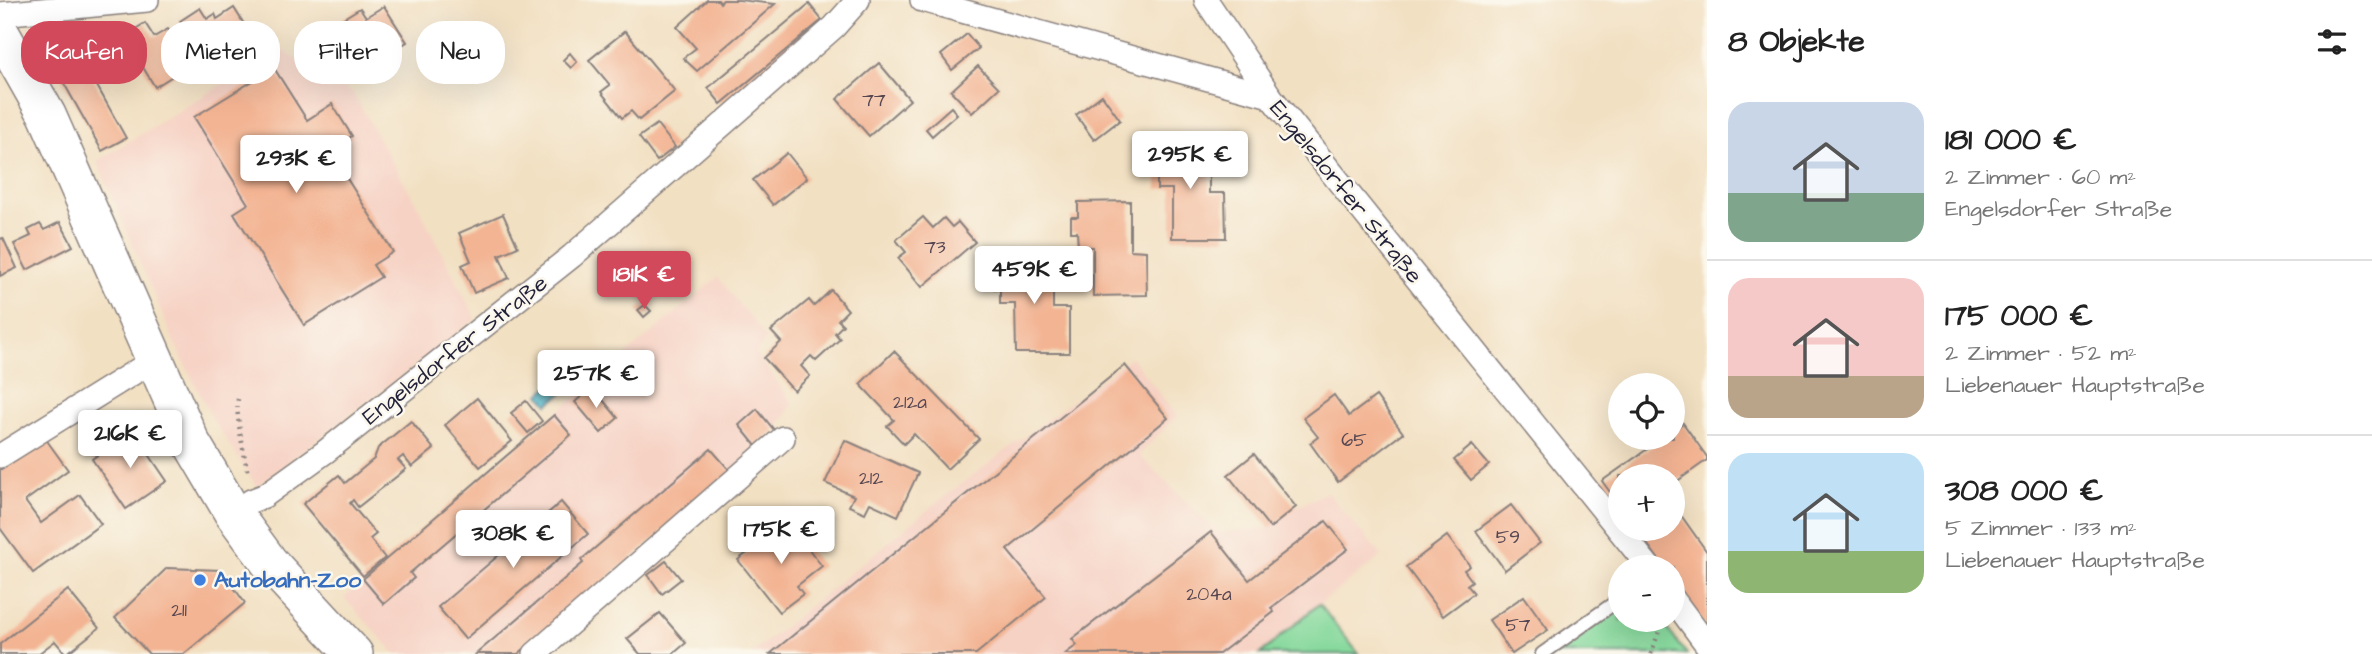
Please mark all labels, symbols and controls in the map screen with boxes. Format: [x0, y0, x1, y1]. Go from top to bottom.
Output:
chip: Kaufen [21, 21, 147, 84]
chip: Mieten [161, 21, 280, 84]
chip: Filter [294, 21, 402, 84]
chip: Neu [416, 21, 505, 84]
text: 8 Objekte [1728, 21, 1865, 63]
icon: filters [2313, 23, 2351, 61]
house number: 77 [862, 87, 886, 114]
street label: Engelsdorfer Straße [1261, 94, 1430, 291]
text: 181 000 € [1945, 119, 2077, 161]
icon: home [1784, 130, 1868, 214]
pin: 295K € [1133, 132, 1247, 191]
pin: 293K € [239, 136, 353, 195]
text: 295K € [1148, 138, 1232, 170]
text: 293K € [256, 142, 336, 174]
text: 2 Zimmer · 60 m² [1945, 161, 2136, 193]
text: Engelsdorfer Straße [1945, 193, 2172, 225]
house number: 73 [924, 234, 946, 261]
pin: 459K € [977, 246, 1091, 306]
pin: 181K € [587, 252, 701, 311]
text: 459K € [991, 253, 1077, 285]
text: 181K € [613, 258, 675, 290]
street label: Engelsdorfer Straße [356, 267, 555, 433]
text: 175 000 € [1945, 295, 2093, 337]
icon: home [1784, 306, 1868, 390]
text: 2 Zimmer · 52 m² [1945, 337, 2137, 369]
pin: 257K € [539, 350, 653, 410]
text: 257K € [553, 357, 639, 389]
text: Liebenauer Hauptstraße [1945, 369, 2205, 401]
map controls [1608, 373, 1685, 632]
button: locate [1608, 373, 1685, 450]
house number: 212a [893, 389, 927, 416]
pin: 216K € [73, 410, 187, 470]
text: 216K € [94, 417, 166, 449]
house number: 65 [1341, 427, 1367, 454]
button: + [1608, 464, 1685, 541]
house number: 212 [859, 465, 883, 492]
text: 308 000 € [1945, 470, 2103, 512]
icon: home [1784, 481, 1868, 565]
pin: 175K € [724, 506, 838, 566]
pin: 308K € [456, 510, 570, 570]
text: 5 Zimmer · 133 m² [1945, 512, 2137, 544]
text: 175K € [744, 513, 818, 545]
text: 308K € [472, 517, 554, 549]
house number: 59 [1496, 524, 1520, 551]
text: Liebenauer Hauptstraße [1945, 544, 2205, 576]
button: − [1608, 555, 1685, 632]
place label: Autobahn-Zoo [214, 564, 361, 596]
marker: Autobahn-Zoo [192, 572, 208, 588]
house number: 204a [1186, 581, 1232, 608]
house number: 211 [171, 597, 187, 624]
house number: 57 [1505, 612, 1531, 639]

